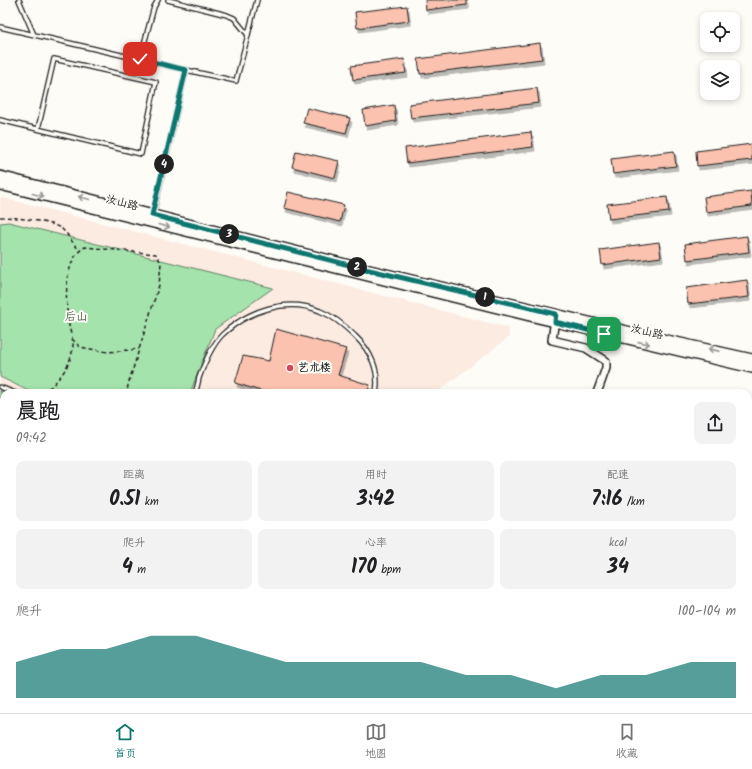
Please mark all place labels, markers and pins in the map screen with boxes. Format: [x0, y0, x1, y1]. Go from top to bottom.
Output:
pin [123, 42, 157, 76]
pin: 4 [154, 154, 174, 174]
pin: 3 [219, 224, 239, 244]
pin: 2 [347, 257, 367, 277]
pin: 1 [475, 287, 495, 307]
pin [587, 317, 621, 351]
place label: 艺术楼 [298, 359, 331, 377]
marker: 艺术楼 [285, 363, 295, 373]

